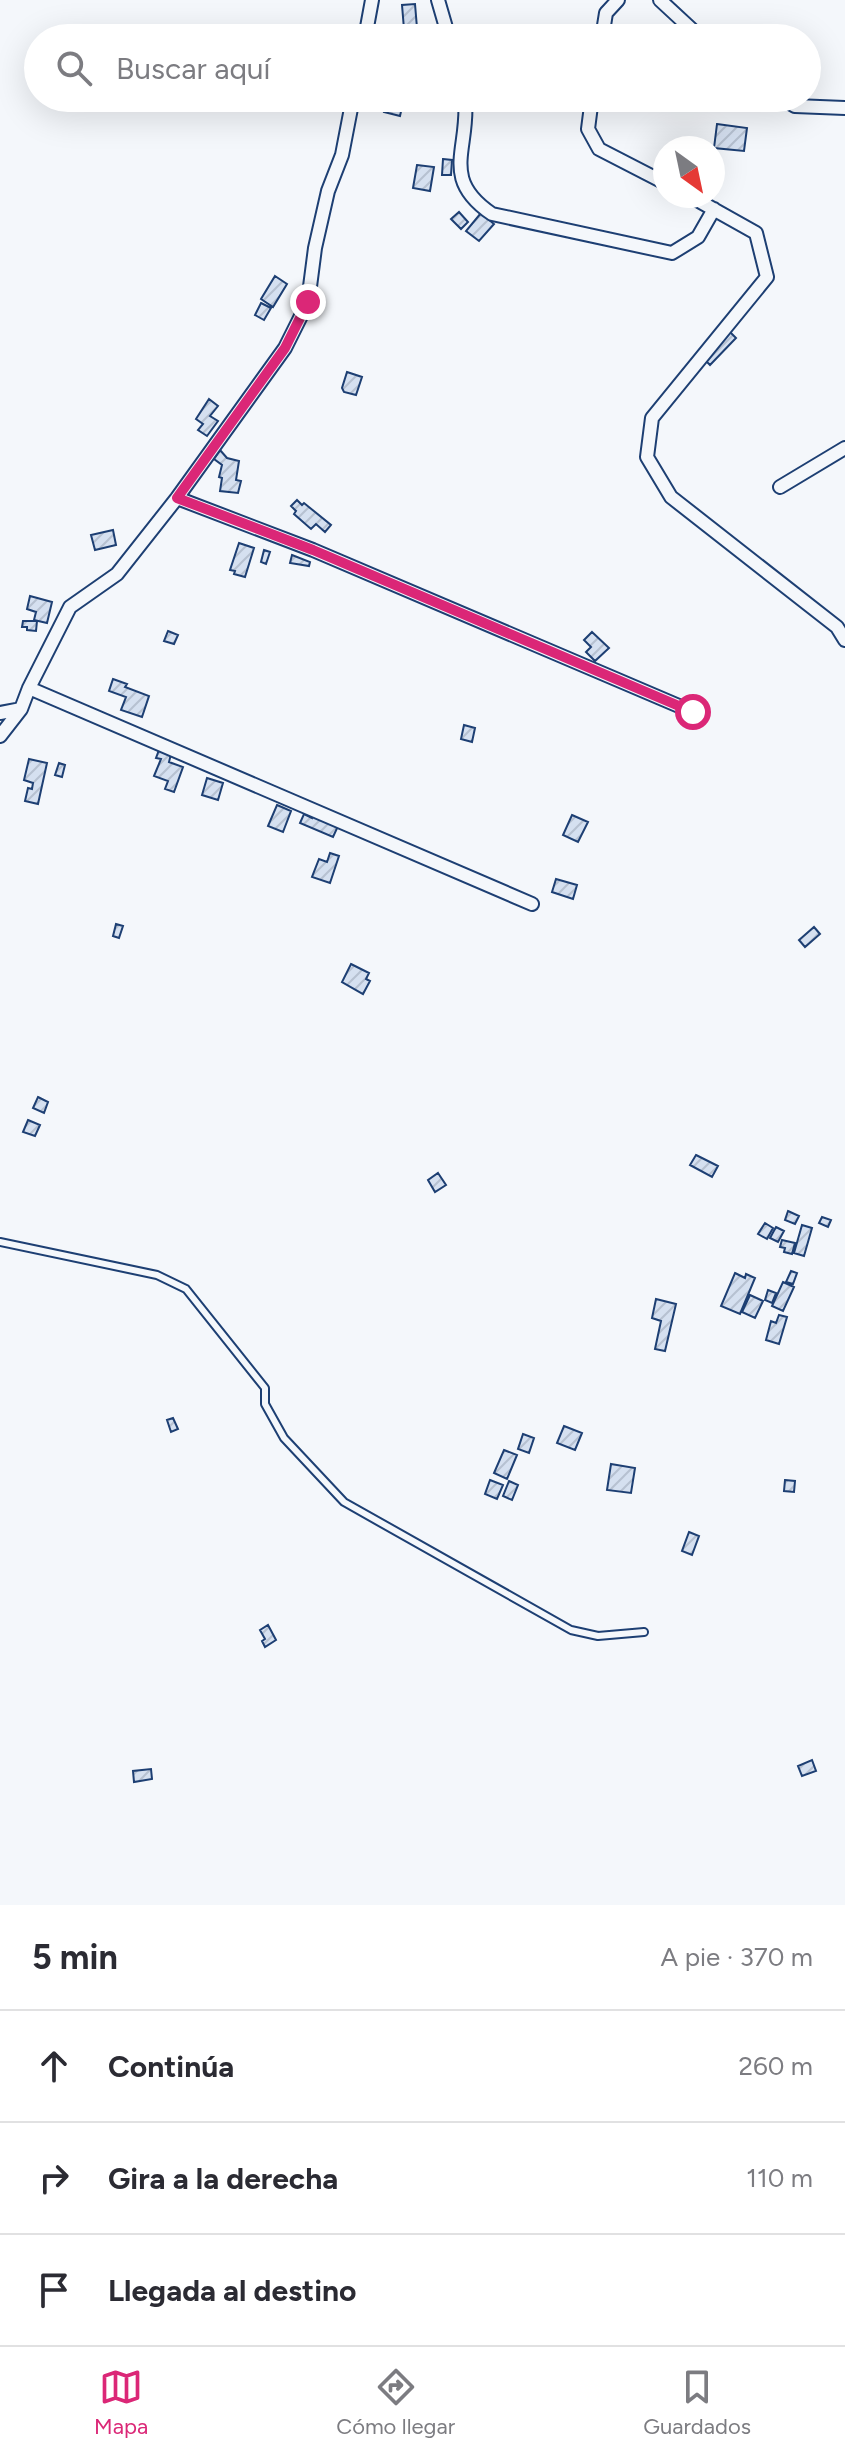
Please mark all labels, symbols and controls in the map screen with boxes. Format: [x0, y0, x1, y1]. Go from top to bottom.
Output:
search box [24, 24, 821, 112]
icon: search [52, 46, 96, 90]
text: Buscar aquí [116, 50, 270, 87]
north arrow [653, 136, 725, 208]
route end [290, 284, 326, 320]
route start [675, 694, 711, 730]
text: 5 min [32, 1937, 118, 1978]
text: A pie · 370 m [661, 1941, 813, 1973]
icon: ahead [32, 2044, 76, 2088]
text: Continúa [108, 2048, 234, 2085]
text: 260 m [739, 2050, 813, 2082]
icon: right [32, 2156, 76, 2200]
text: Gira a la derecha [108, 2160, 338, 2197]
text: 110 m [746, 2162, 813, 2194]
icon: arrive [32, 2268, 76, 2312]
text: Llegada al destino [108, 2272, 356, 2309]
tab: Mapa [94, 2365, 148, 2440]
tab: Cómo llegar [336, 2365, 455, 2440]
tab: Guardados [643, 2365, 751, 2440]

